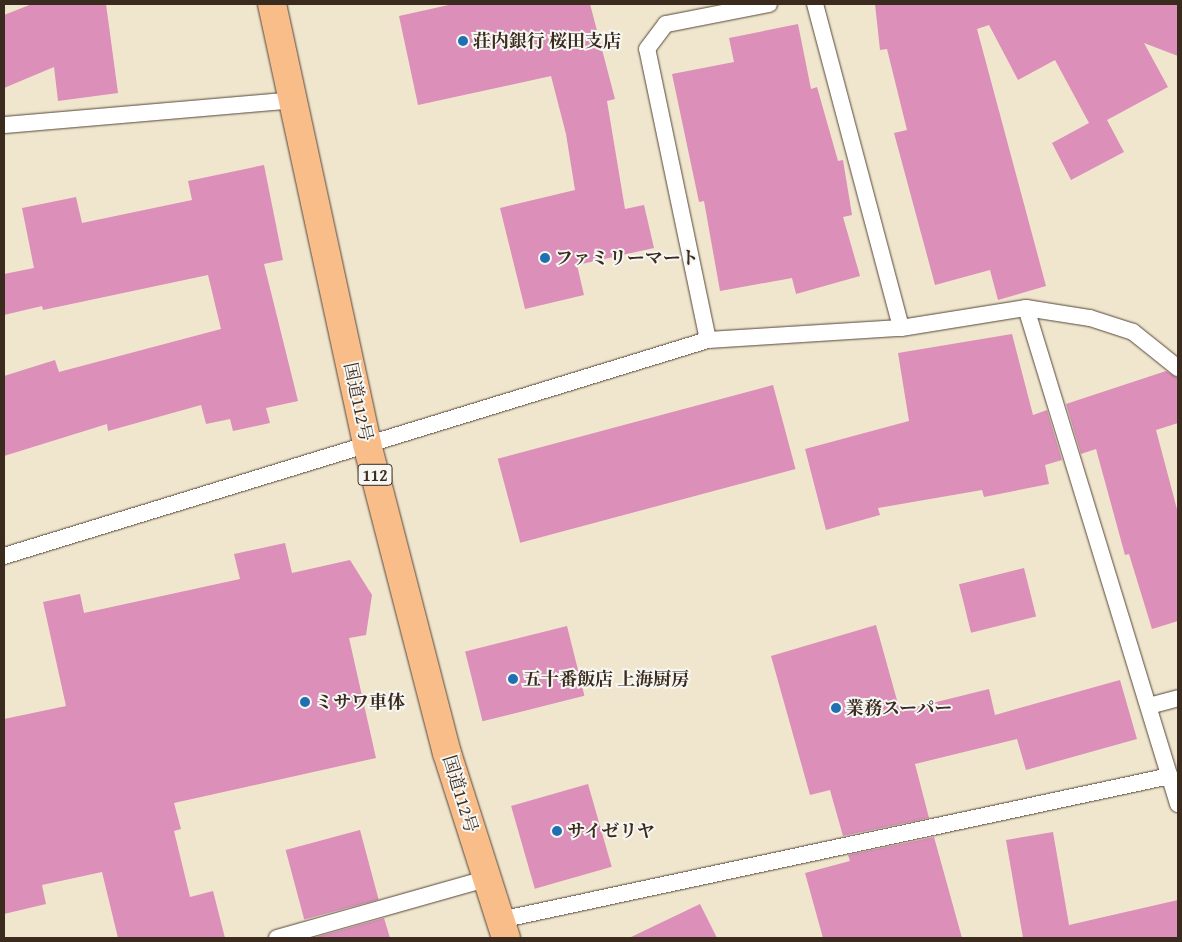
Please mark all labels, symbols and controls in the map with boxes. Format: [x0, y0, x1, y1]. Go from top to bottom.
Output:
place label: 荘内銀行 桜田支店 [473, 30, 621, 52]
marker: 荘内銀行 桜田支店 [457, 35, 469, 47]
place label: ファミリーマート [555, 247, 699, 269]
marker: ファミリーマート [539, 252, 551, 264]
street label: 国道112号 [339, 361, 377, 443]
road number: 112 [358, 462, 392, 488]
place label: 五十番飯店 上海厨房 [523, 668, 689, 690]
marker: 五十番飯店 上海厨房 [507, 673, 519, 685]
place label: ミサワ車体 [315, 691, 405, 713]
marker: ミサワ車体 [299, 696, 311, 708]
place label: 業務スーパー [846, 697, 953, 719]
marker: 業務スーパー [830, 702, 842, 714]
street label: 国道112号 [438, 753, 482, 835]
place label: サイゼリヤ [567, 820, 657, 842]
marker: サイゼリヤ [551, 825, 563, 837]

